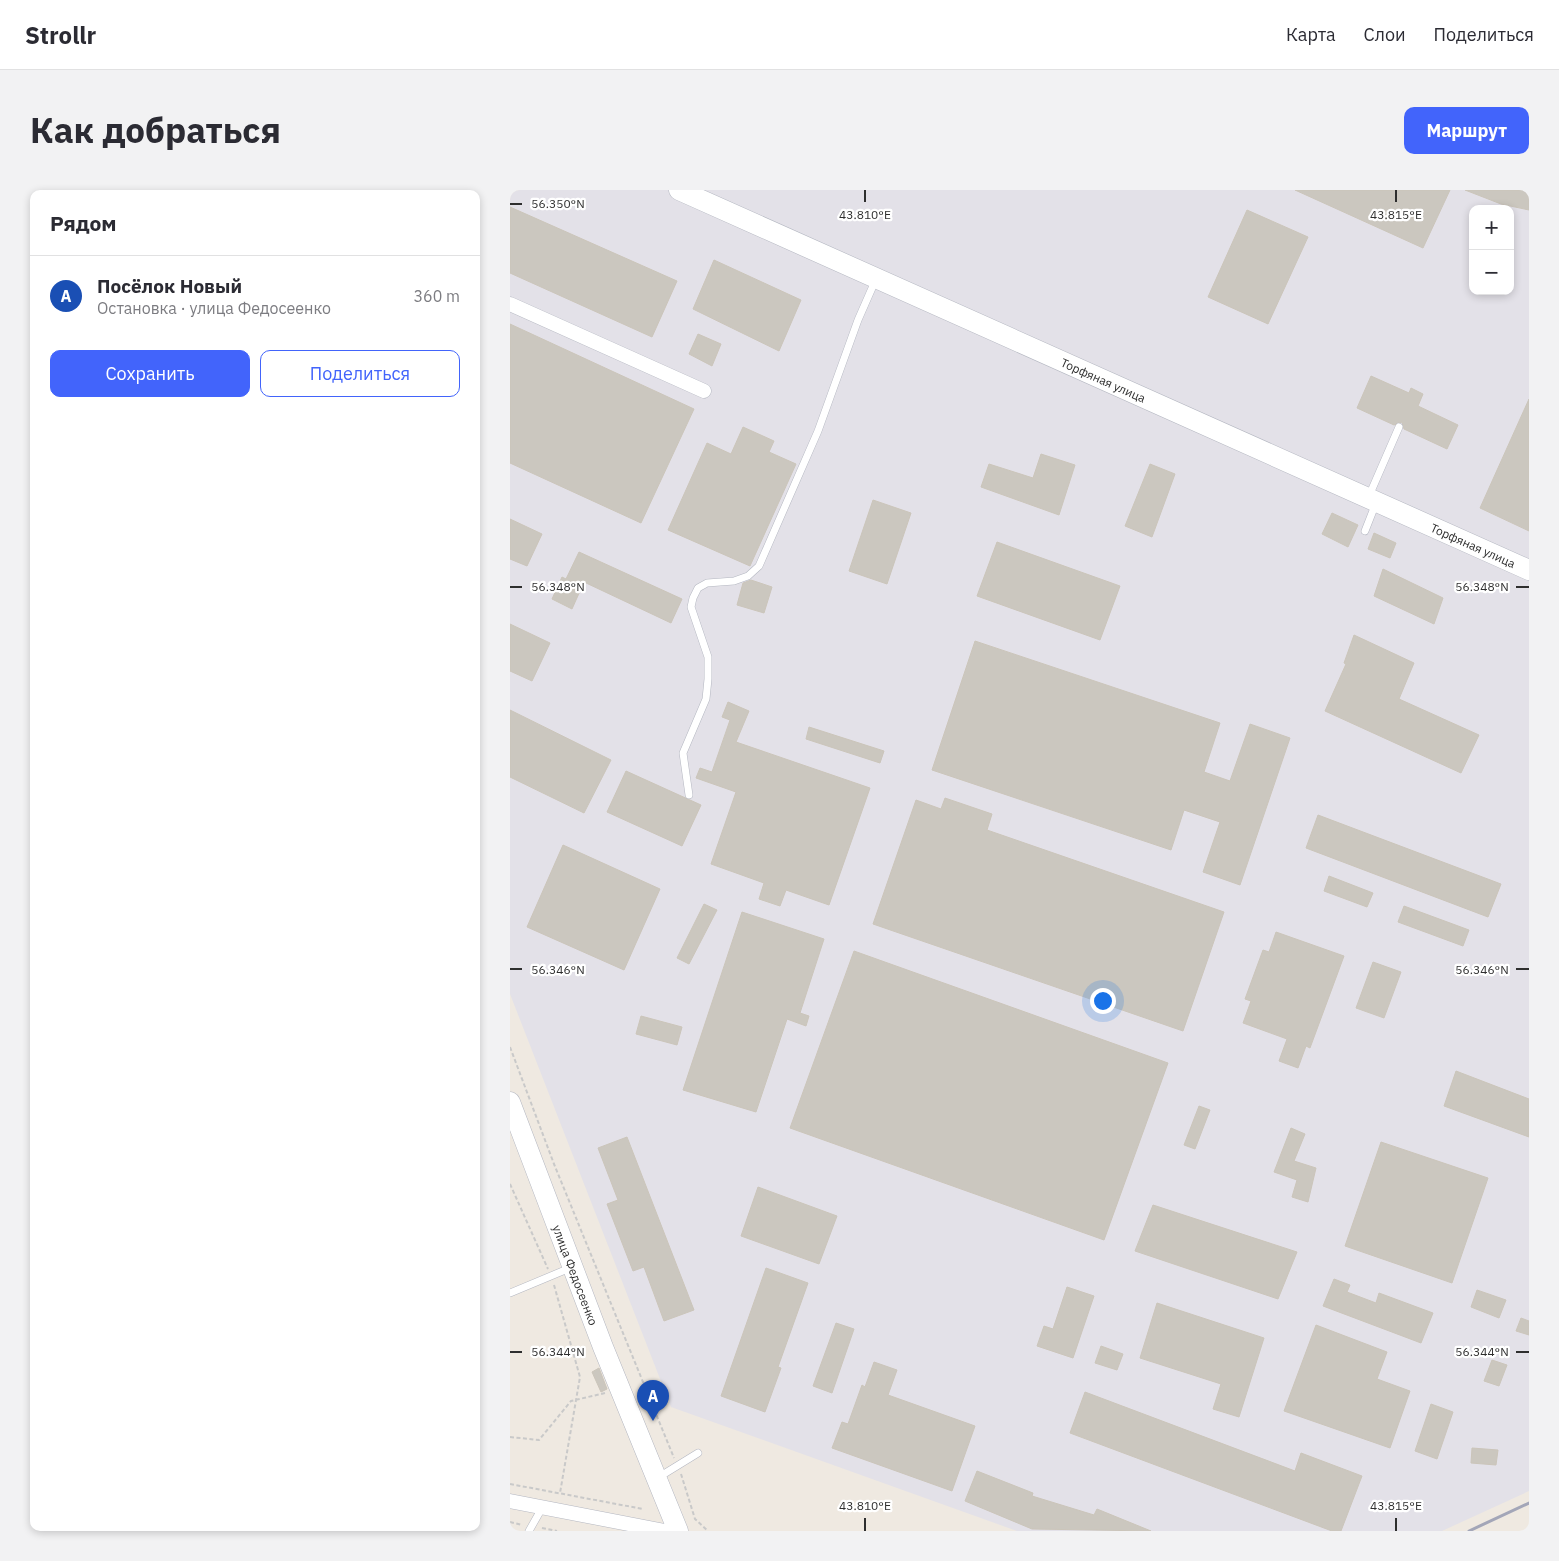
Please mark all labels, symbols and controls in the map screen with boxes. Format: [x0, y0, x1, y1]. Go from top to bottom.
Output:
text: Strollr [25, 19, 96, 51]
text: Карта [1286, 23, 1336, 46]
text: Слои [1364, 23, 1406, 46]
text: Поделиться [1434, 23, 1534, 46]
text: Как добраться [30, 107, 281, 153]
button: Маршрут [1404, 107, 1529, 154]
text: 56.350°N [531, 196, 585, 211]
map controls [1469, 205, 1514, 295]
button: + [1469, 205, 1514, 250]
text: 43.810°E [839, 207, 891, 222]
text: 43.815°E [1370, 207, 1422, 222]
text: Рядом [50, 209, 117, 237]
button: − [1469, 250, 1514, 295]
text: Посёлок Новый [97, 274, 242, 298]
text: A [61, 286, 71, 306]
text: 360 m [413, 286, 460, 306]
text: Остановка · улица Федосеенко [97, 298, 331, 318]
button: Сохранить [50, 350, 250, 397]
button: Поделиться [260, 350, 460, 397]
street label: Торфяная улица [1059, 354, 1149, 405]
street label: Торфяная улица [1429, 520, 1518, 571]
text: 56.348°N [531, 579, 585, 594]
text: 56.348°N [1455, 579, 1509, 594]
text: 56.346°N [531, 962, 585, 977]
text: 56.346°N [1455, 962, 1509, 977]
your location [1090, 988, 1116, 1014]
street label: улица Федосеенко [550, 1223, 602, 1327]
text: 56.344°N [531, 1344, 585, 1359]
text: 56.344°N [1455, 1344, 1509, 1359]
pin: A [637, 1380, 669, 1421]
text: 43.810°E [839, 1498, 891, 1513]
text: 43.815°E [1370, 1498, 1422, 1513]

